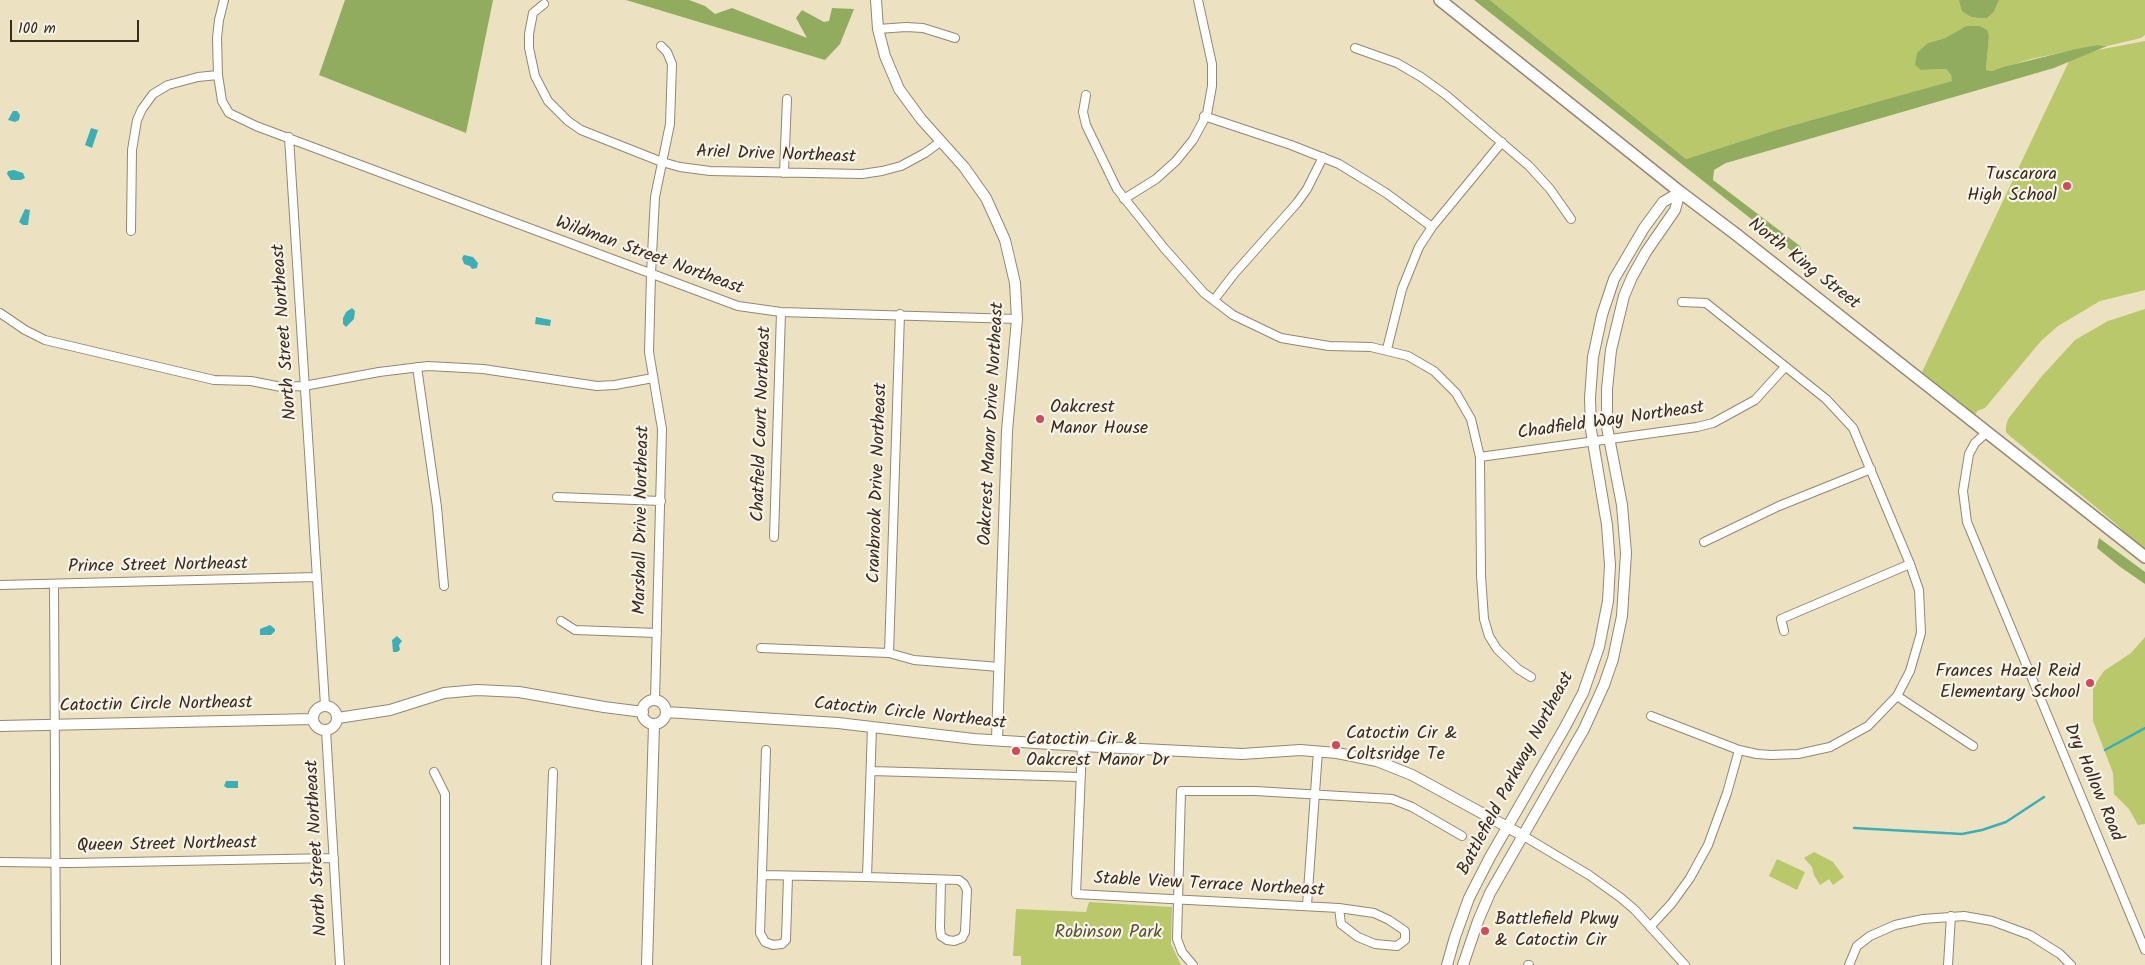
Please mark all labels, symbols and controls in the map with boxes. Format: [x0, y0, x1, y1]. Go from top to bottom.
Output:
scale bar [12, 10, 141, 42]
text: 100 m [18, 17, 56, 41]
street label: Ariel Drive Northeast [696, 142, 856, 170]
place label: Tuscarora High School [1967, 165, 2057, 208]
marker: Tuscarora High School [2061, 180, 2073, 192]
street label: Wildman Street Northeast [552, 213, 746, 301]
street label: North King Street [1743, 215, 1863, 315]
street label: North Street Northeast [269, 243, 303, 421]
street label: Oakcrest Manor Drive Northeast [976, 301, 1010, 547]
street label: Chatfield Court Northeast [749, 326, 777, 522]
street label: Cranbrook Drive Northeast [865, 382, 893, 584]
place label: Oakcrest Manor House [1050, 398, 1148, 440]
street label: Chadfield Way Northeast [1516, 398, 1706, 446]
marker: Oakcrest Manor House [1034, 413, 1046, 425]
street label: Marshall Drive Northeast [631, 425, 655, 615]
street label: Prince Street Northeast [68, 555, 248, 579]
place label: Frances Hazel Reid Elementary School [1936, 662, 2080, 704]
street label: Battlefield Parkway Northeast [1454, 669, 1580, 879]
marker: Frances Hazel Reid Elementary School [2084, 677, 2096, 689]
street label: Catoctin Circle Northeast [59, 694, 253, 718]
street label: Catoctin Circle Northeast [813, 694, 1007, 736]
street label: Dry Hollow Road [2057, 721, 2127, 845]
place label: Catoctin Cir & Coltsridge Te [1346, 724, 1457, 766]
place label: Catoctin Cir & Oakcrest Manor Dr [1026, 730, 1169, 772]
marker: Catoctin Cir & Coltsridge Te [1330, 739, 1342, 751]
marker: Catoctin Cir & Oakcrest Manor Dr [1010, 745, 1022, 757]
street label: North Street Northeast [303, 759, 333, 937]
street label: Queen Street Northeast [77, 834, 257, 858]
street label: Stable View Terrace Northeast [1093, 869, 1325, 903]
place label: Battlefield Pkwy & Catoctin Cir [1495, 910, 1618, 952]
park label: Robinson Park [1054, 923, 1162, 945]
marker: Battlefield Pkwy & Catoctin Cir [1479, 925, 1491, 937]

